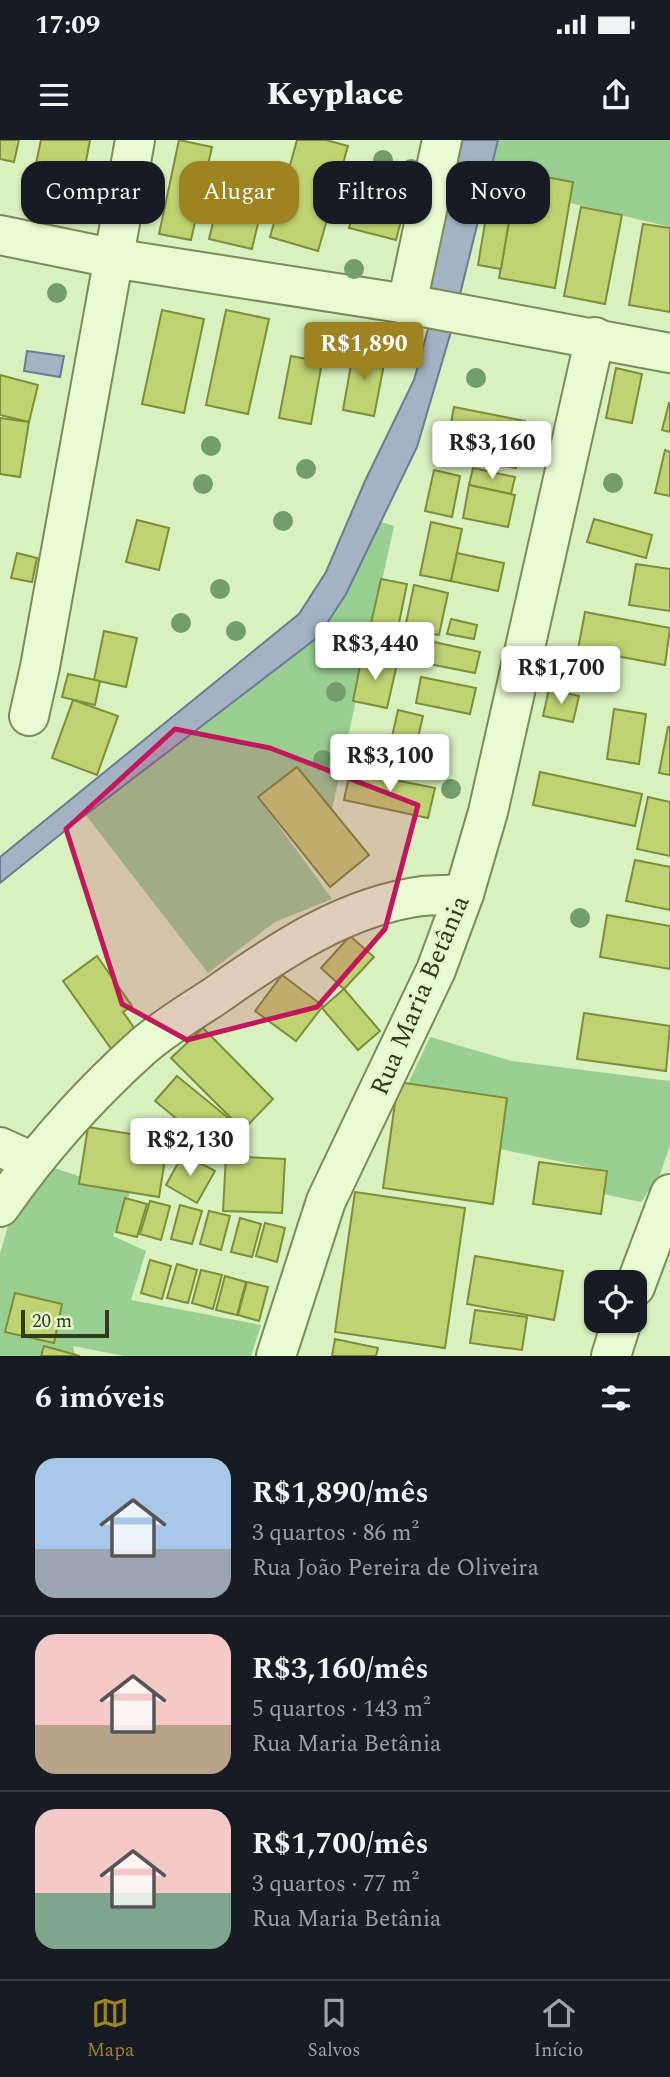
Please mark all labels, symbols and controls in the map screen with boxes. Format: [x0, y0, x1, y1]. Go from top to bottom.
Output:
text: 17:09 [35, 5, 100, 45]
text: Keyplace [267, 70, 403, 119]
icon: menu [35, 76, 73, 114]
icon: share [597, 76, 635, 114]
chip: Comprar [21, 161, 165, 224]
chip: Alugar [179, 161, 299, 224]
chip: Filtros [313, 161, 432, 224]
chip: Novo [446, 161, 550, 224]
pin: R$1,890 [299, 322, 429, 382]
text: R$1,890 [320, 327, 408, 362]
pin: R$3,160 [427, 422, 557, 481]
text: R$3,160 [448, 426, 536, 461]
pin: R$3,440 [310, 622, 440, 682]
text: R$3,440 [331, 627, 419, 662]
pin: R$1,700 [496, 646, 626, 706]
text: R$1,700 [517, 651, 605, 686]
pin: R$3,100 [325, 734, 455, 794]
text: R$3,100 [346, 739, 434, 774]
street label: Rua Maria Betânia [360, 889, 480, 1102]
pin: R$2,130 [125, 1118, 255, 1178]
text: R$2,130 [146, 1123, 234, 1158]
map controls [584, 1270, 647, 1333]
button: locate [584, 1270, 647, 1333]
scale bar [21, 1307, 108, 1339]
text: 20 m [32, 1307, 72, 1336]
text: 6 imóveis [35, 1375, 165, 1421]
icon: filters [597, 1379, 635, 1417]
text: R$1,890/mês [252, 1470, 429, 1516]
icon: home [91, 1486, 175, 1570]
text: 3 quartos · 86 m² [252, 1516, 419, 1551]
text: Rua João Pereira de Oliveira [252, 1551, 539, 1586]
text: R$3,160/mês [252, 1646, 429, 1692]
icon: home [91, 1662, 175, 1746]
text: 5 quartos · 143 m² [252, 1692, 430, 1727]
text: Rua Maria Betânia [252, 1727, 441, 1762]
text: R$1,700/mês [252, 1821, 429, 1867]
icon: home [91, 1837, 175, 1921]
text: 3 quartos · 77 m² [252, 1867, 419, 1902]
text: Rua Maria Betânia [252, 1902, 441, 1937]
tab: Mapa [87, 1994, 134, 2065]
tab: Salvos [308, 1994, 360, 2065]
tab: Início [534, 1994, 583, 2065]

